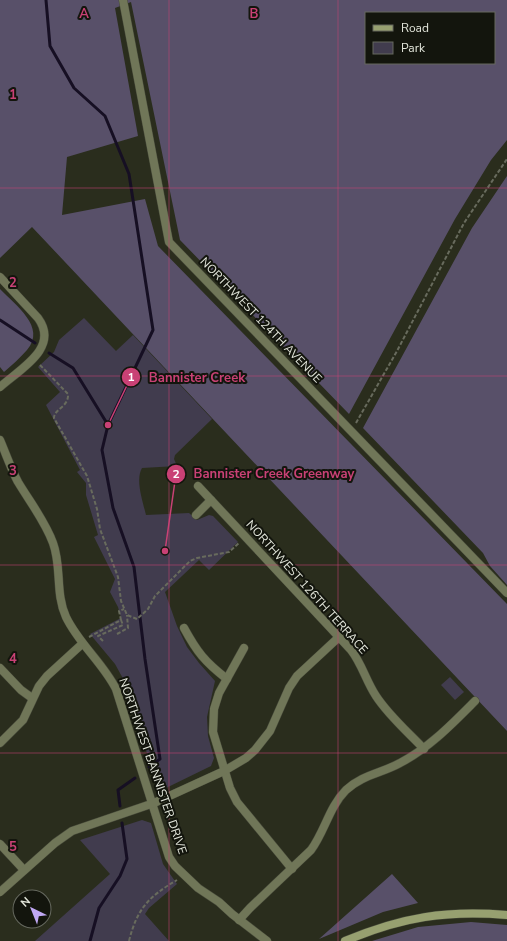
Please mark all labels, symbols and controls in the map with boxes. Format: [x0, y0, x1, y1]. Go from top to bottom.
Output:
text: A [79, 5, 89, 23]
text: B [250, 5, 259, 23]
legend [365, 12, 495, 64]
text: Road [401, 20, 429, 36]
text: Park [401, 40, 426, 56]
text: 1 [9, 86, 17, 104]
street label: NORTHWEST 124TH AVENUE [197, 254, 325, 386]
text: 2 [9, 274, 17, 292]
callout: Bannister Creek [121, 365, 254, 390]
text: 1 [127, 369, 135, 385]
text: Bannister Creek [149, 369, 246, 387]
callout: Bannister Creek Greenway [166, 461, 363, 486]
text: 3 [9, 462, 17, 480]
text: Bannister Creek Greenway [194, 465, 355, 483]
text: 2 [172, 466, 180, 482]
street label: NORTHWEST 126TH TERRACE [243, 517, 371, 657]
text: 4 [9, 650, 17, 668]
street label: NORTHWEST BANNISTER DRIVE [115, 676, 191, 856]
text: 5 [9, 838, 17, 856]
north arrow [12, 889, 52, 929]
text: N [17, 894, 34, 910]

